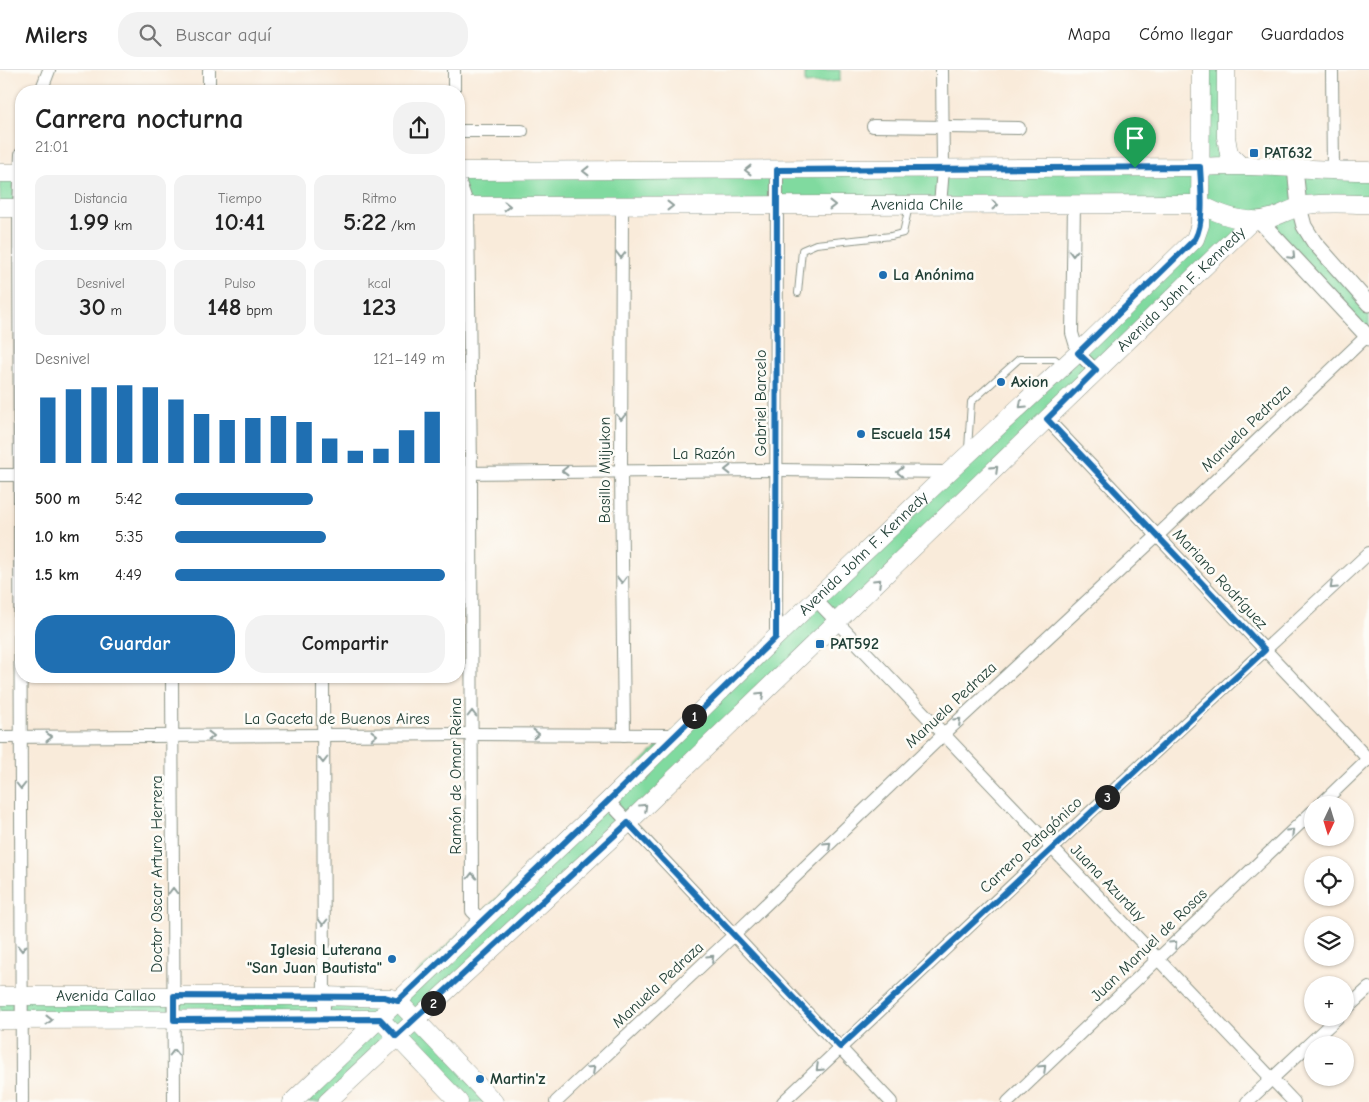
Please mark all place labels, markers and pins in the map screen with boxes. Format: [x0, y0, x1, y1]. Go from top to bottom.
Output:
pin [1114, 117, 1156, 168]
place label: PAT632 [1264, 144, 1312, 162]
marker: PAT632 [1248, 147, 1260, 159]
place label: La Anónima [893, 266, 974, 284]
marker: La Anónima [877, 269, 889, 281]
place label: Axion [1011, 373, 1049, 391]
marker: Axion [995, 376, 1007, 388]
place label: Escuela 154 [871, 425, 951, 443]
marker: Escuela 154 [855, 428, 867, 440]
place label: PAT592 [830, 635, 879, 653]
marker: PAT592 [814, 638, 826, 650]
pin: 1 [682, 704, 706, 728]
pin: 3 [1094, 784, 1120, 810]
place label: Iglesia Luterana "San Juan Bautista" [247, 941, 382, 977]
marker: Iglesia Luterana "San Juan Bautista" [386, 953, 398, 965]
pin: 2 [420, 990, 446, 1016]
place label: Martin'z [490, 1070, 546, 1088]
marker: Martin'z [474, 1073, 486, 1085]

